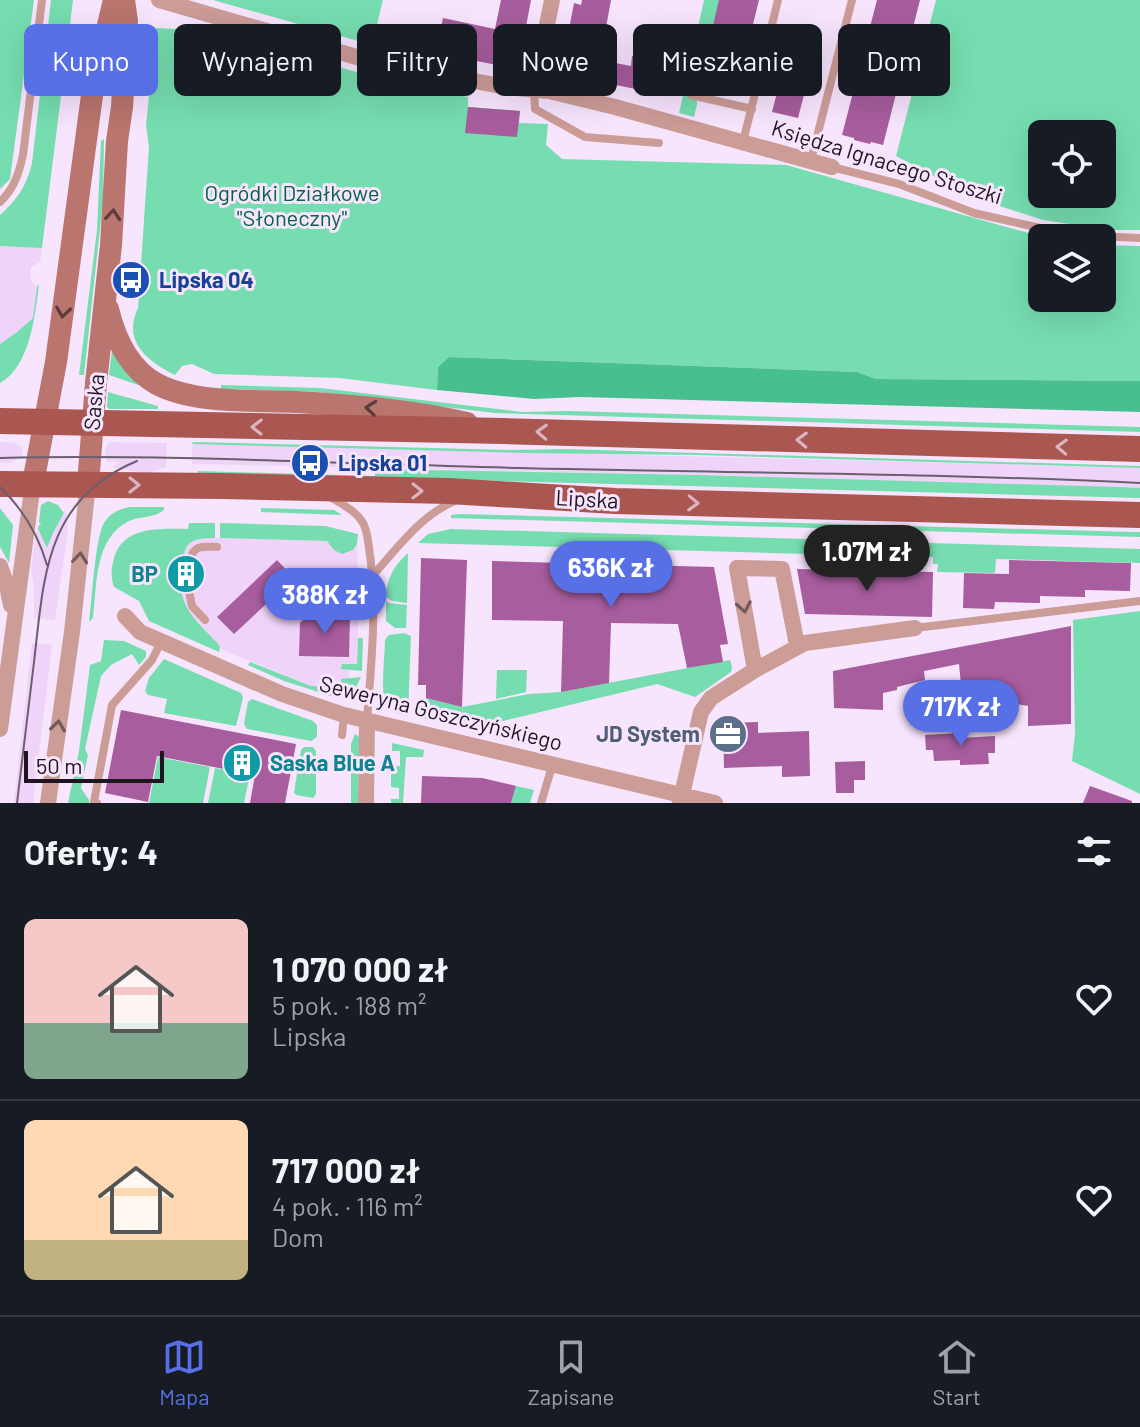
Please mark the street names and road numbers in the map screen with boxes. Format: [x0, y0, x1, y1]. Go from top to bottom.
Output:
street label: Księdza Ignacego Stoszki [769, 114, 1006, 209]
street label: Saska [78, 373, 108, 431]
street label: Lipska [555, 483, 619, 513]
street label: Seweryna Goszczyńskiego [317, 669, 565, 755]

